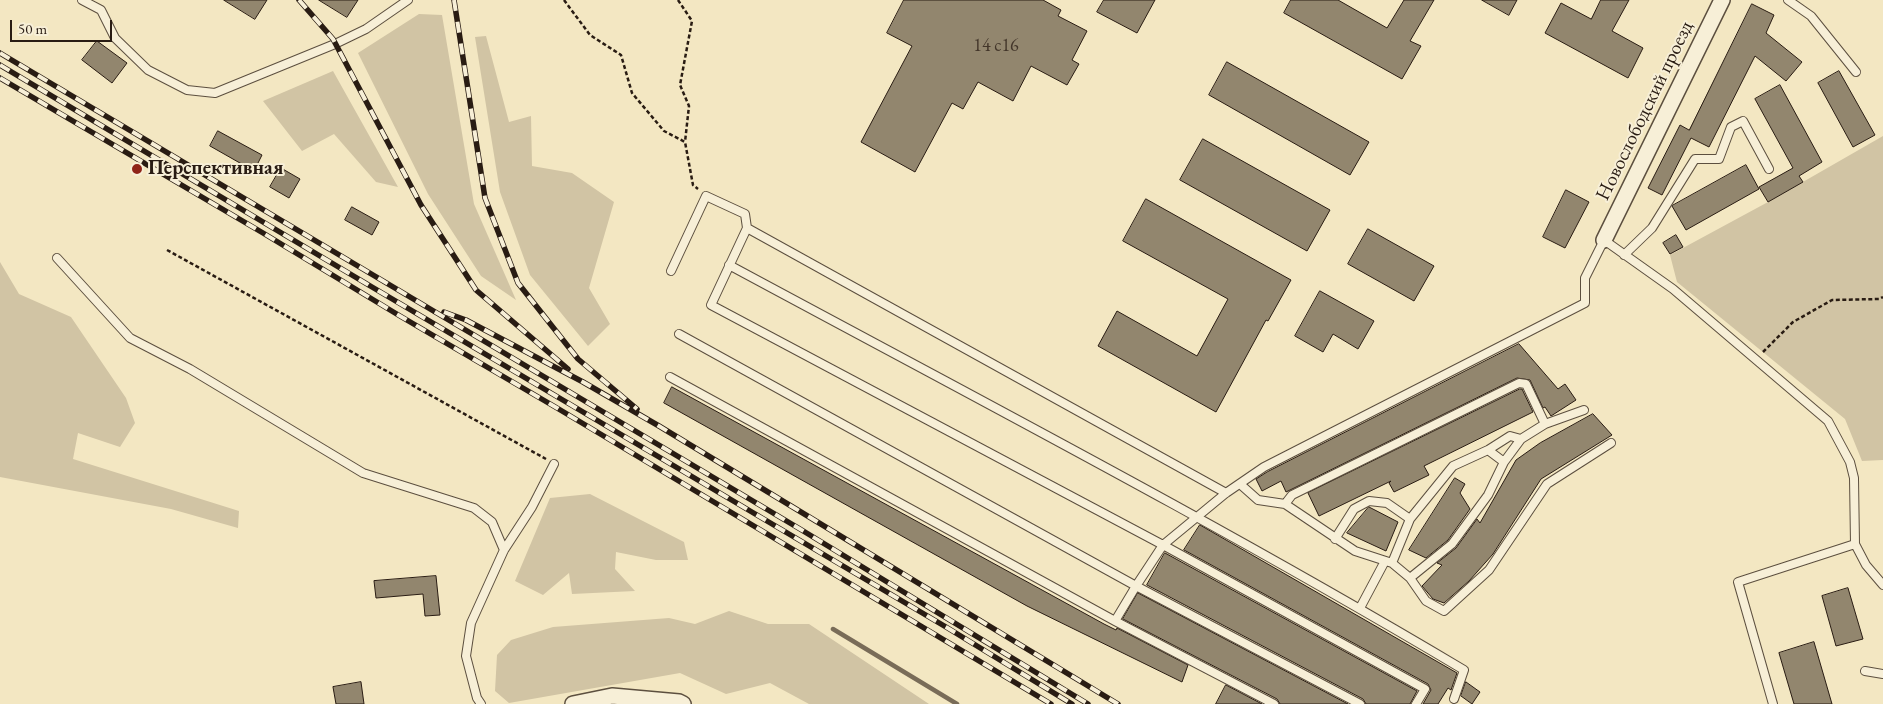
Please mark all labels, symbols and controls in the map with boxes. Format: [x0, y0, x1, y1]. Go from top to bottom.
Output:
scale bar [12, 10, 115, 42]
street label: Новослободский проезд [1591, 17, 1699, 205]
text: 50 m [18, 19, 47, 38]
house number: 14 с16 [973, 35, 1019, 57]
place label: Перспективная [148, 157, 283, 181]
marker: Перспективная [130, 162, 144, 176]

